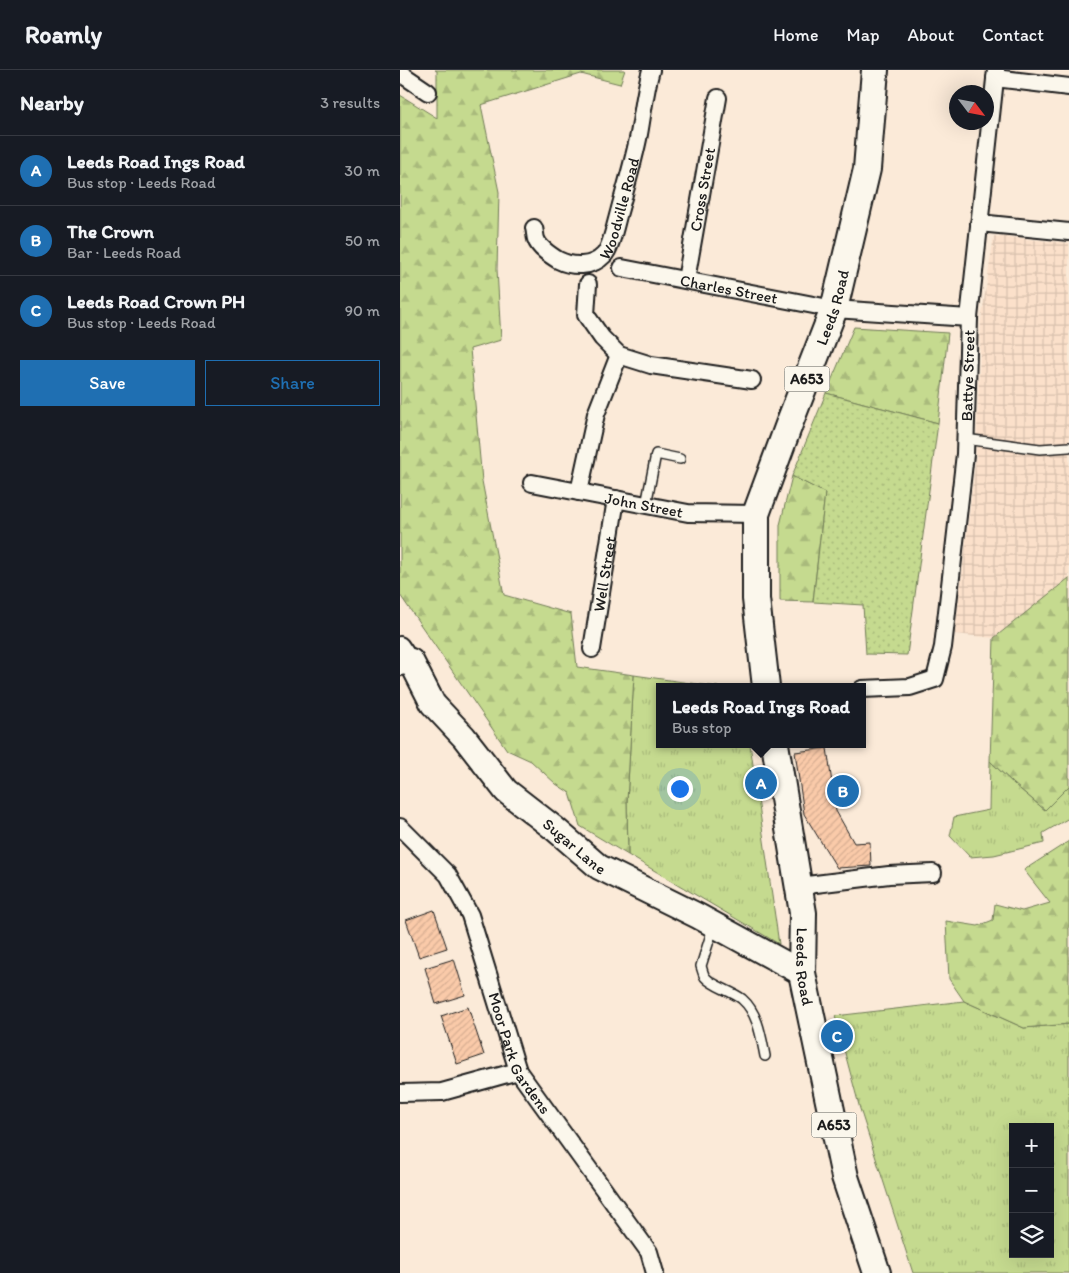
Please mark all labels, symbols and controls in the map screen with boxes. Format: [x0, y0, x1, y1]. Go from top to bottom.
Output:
text: Roamly [25, 20, 102, 49]
text: Home [773, 24, 819, 46]
text: Map [847, 24, 880, 46]
text: About [908, 24, 954, 46]
text: Contact [982, 24, 1044, 46]
north arrow [949, 85, 994, 130]
text: Nearby [20, 90, 84, 115]
text: 3 results [320, 93, 380, 112]
street label: Cross Street [686, 146, 719, 233]
text: Leeds Road Ings Road [67, 150, 245, 173]
street label: Woodville Road [595, 155, 643, 263]
text: A [31, 161, 41, 180]
text: 30 m [344, 161, 380, 180]
text: Bus stop · Leeds Road [67, 173, 216, 192]
text: The Crown [67, 220, 154, 243]
text: B [31, 231, 41, 250]
text: 50 m [345, 231, 380, 250]
text: Bar · Leeds Road [67, 243, 181, 262]
street label: Leeds Road [812, 268, 853, 348]
street label: Charles Street [679, 270, 779, 308]
text: Leeds Road Crown PH [67, 290, 245, 313]
text: C [31, 301, 41, 320]
text: 90 m [345, 301, 380, 320]
text: Bus stop · Leeds Road [67, 313, 216, 332]
street label: Battye Street [957, 330, 979, 422]
button: Save [20, 360, 195, 406]
button: Share [205, 360, 380, 406]
road number: A653 [784, 366, 830, 392]
street label: John Street [603, 488, 684, 522]
street label: Well Street [589, 535, 620, 613]
popup [656, 683, 866, 748]
text: Leeds Road Ings Road [672, 695, 850, 718]
text: Bus stop [672, 718, 732, 737]
pin: A [745, 764, 777, 802]
pin: B [827, 772, 859, 810]
your location [667, 776, 693, 802]
street label: Sugar Lane [539, 814, 608, 879]
street label: Leeds Road [792, 928, 818, 1007]
street label: Moor Park Gardens [484, 990, 555, 1118]
pin: C [821, 1017, 853, 1055]
road number: A653 [812, 1112, 856, 1138]
map controls [1009, 1123, 1054, 1258]
button: + [1009, 1123, 1054, 1168]
button: − [1009, 1168, 1054, 1213]
button: layers [1009, 1213, 1054, 1258]

